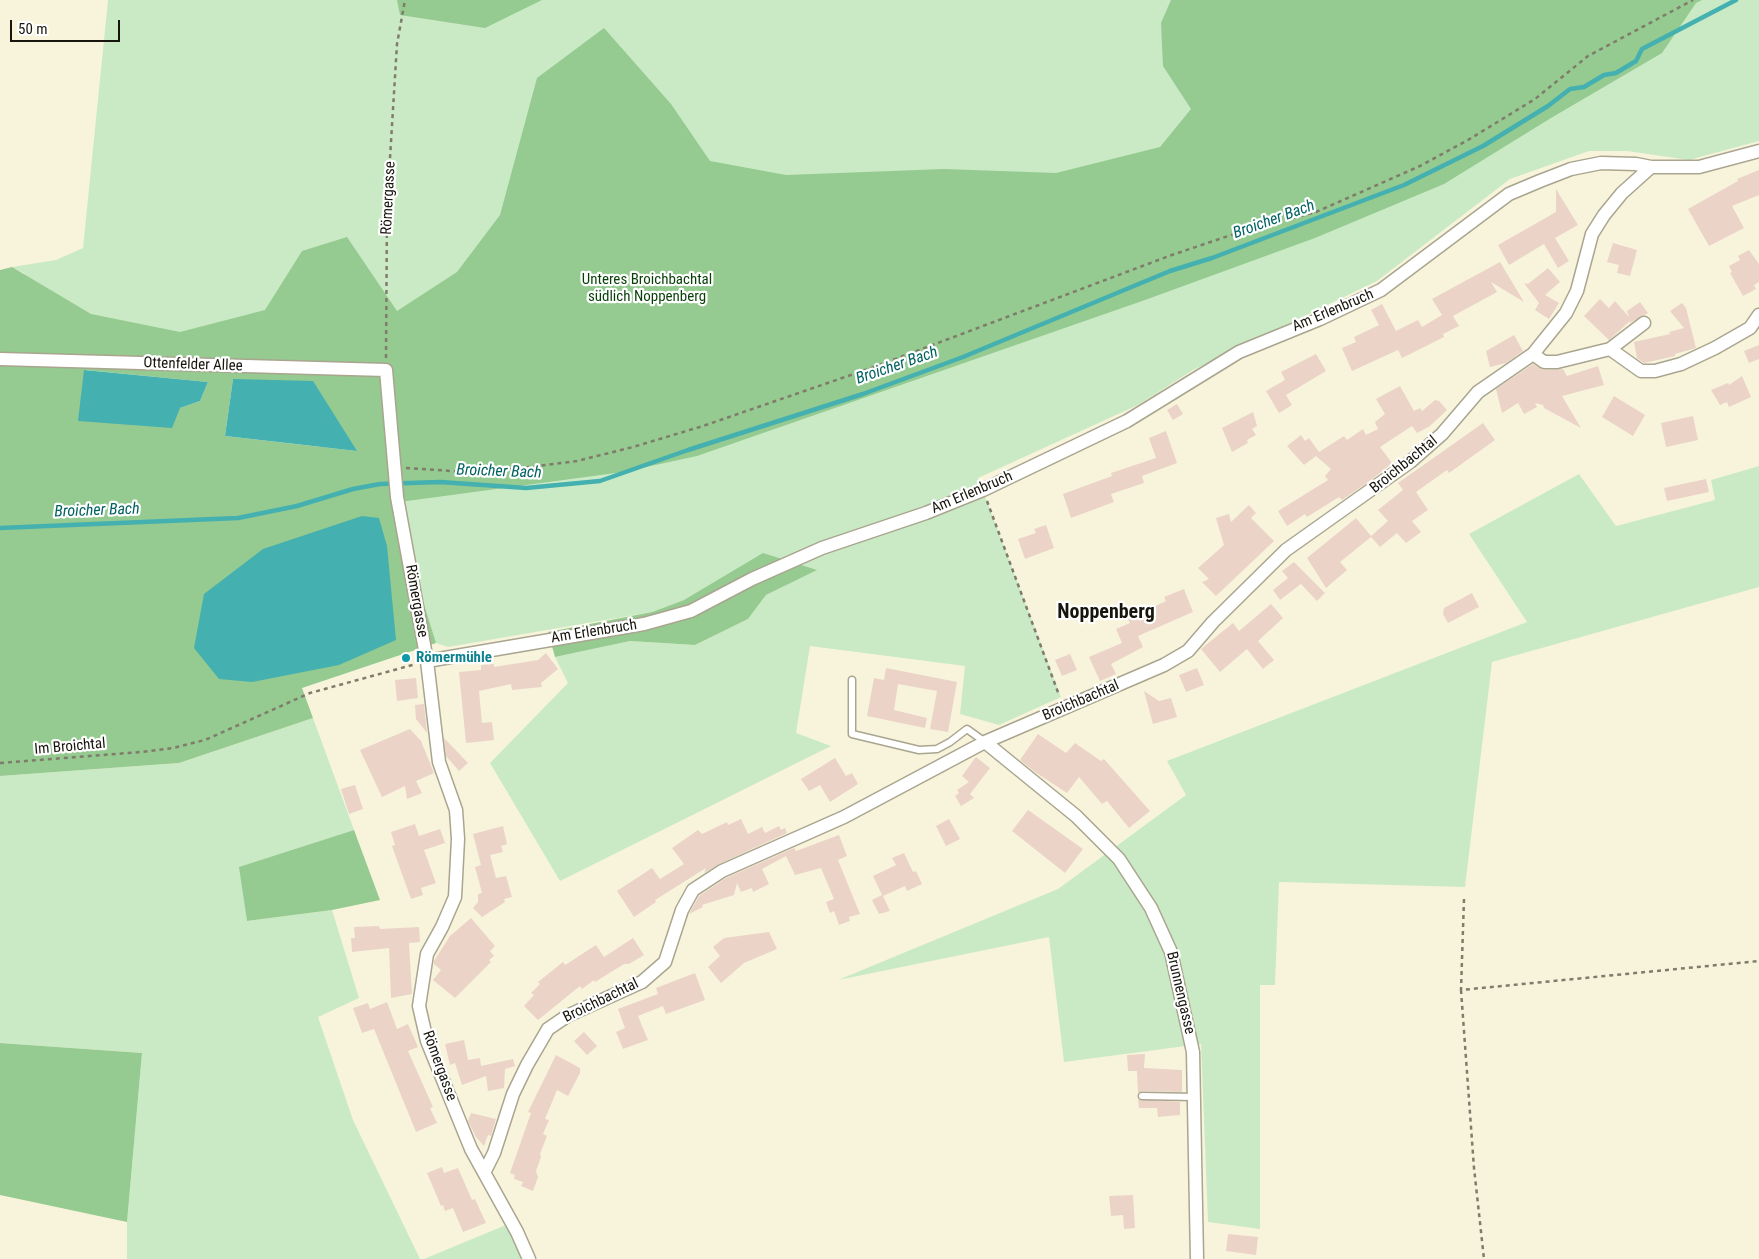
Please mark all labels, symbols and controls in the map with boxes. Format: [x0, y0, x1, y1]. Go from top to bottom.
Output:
scale bar [12, 10, 122, 42]
text: 50 m [18, 20, 48, 38]
street label: Römergasse [378, 161, 400, 235]
water label: Broicher Bach [1231, 196, 1317, 244]
park label: Unteres Broichbachtal südlich Noppenberg [582, 271, 712, 306]
street label: Am Erlenbruch [1290, 286, 1376, 336]
water label: Broicher Bach [854, 343, 940, 389]
street label: Ottenfelder Allee [143, 354, 243, 376]
street label: Broichbachtal [1367, 432, 1441, 498]
water label: Broicher Bach [456, 461, 542, 483]
street label: Am Erlenbruch [929, 468, 1015, 518]
water label: Broicher Bach [54, 500, 140, 522]
street label: Römergasse [401, 563, 431, 639]
district label: Noppenberg [1057, 601, 1155, 625]
street label: Am Erlenbruch [550, 616, 638, 648]
place label: Römermühle [416, 649, 492, 667]
marker: Römermühle [400, 652, 412, 664]
street label: Broichbachtal [1040, 677, 1122, 725]
street label: Im Broichtal [34, 735, 106, 759]
street label: Brunnengasse [1162, 950, 1198, 1036]
street label: Broichbachtal [560, 975, 642, 1027]
street label: Römergasse [418, 1028, 460, 1104]

